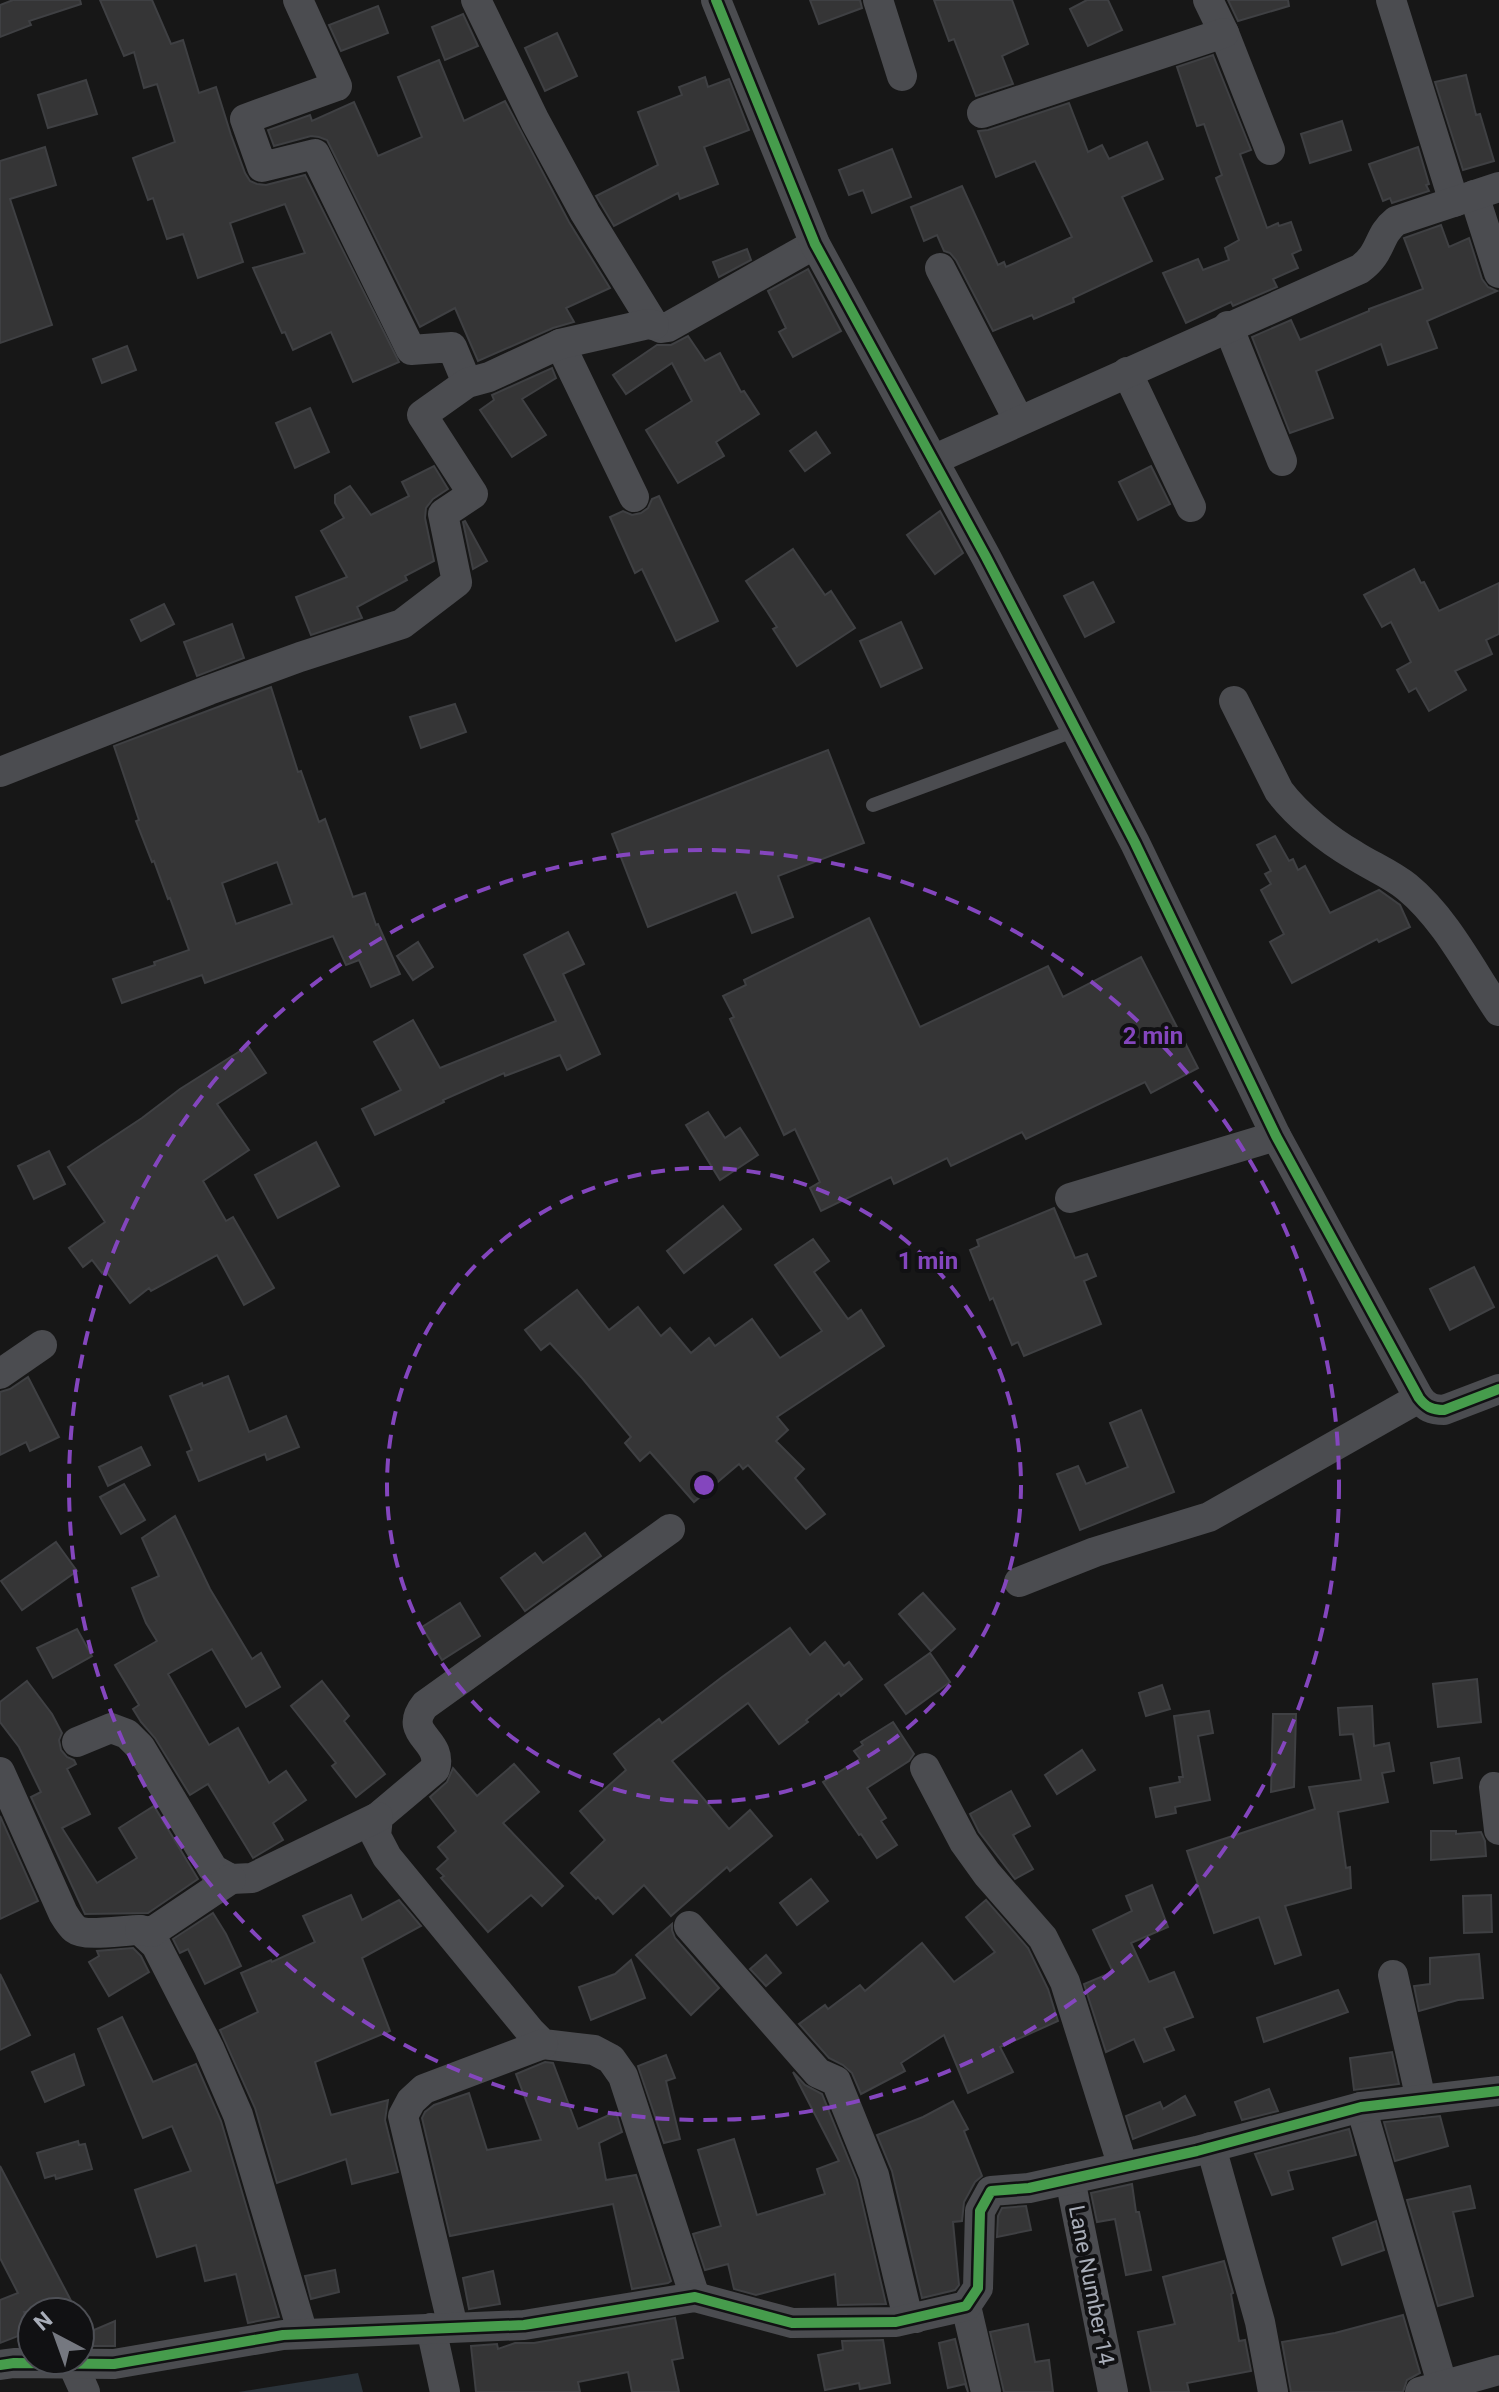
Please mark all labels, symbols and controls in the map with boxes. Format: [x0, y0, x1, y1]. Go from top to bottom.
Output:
text: 2 min [1123, 1022, 1183, 1050]
text: 1 min [898, 1247, 958, 1275]
centre of rings [690, 1471, 718, 1499]
street label: Lane Number 14 [1064, 2203, 1119, 2367]
north arrow [16, 2296, 96, 2376]
text: N [29, 2307, 57, 2336]

